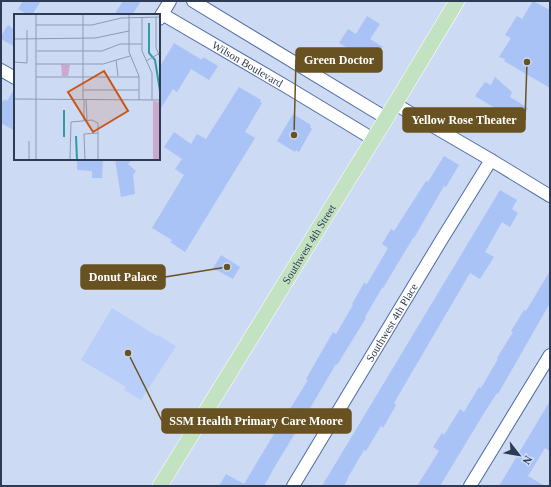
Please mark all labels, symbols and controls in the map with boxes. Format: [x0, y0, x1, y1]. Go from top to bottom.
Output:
inset map [14, 14, 160, 160]
street label: Wilson Boulevard [210, 39, 285, 90]
callout: Green Doctor [296, 48, 382, 72]
text: Green Doctor [304, 53, 375, 67]
callout: Yellow Rose Theater [403, 108, 525, 132]
text: Yellow Rose Theater [411, 113, 517, 127]
street label: Southwest 4th Street [280, 202, 338, 286]
callout: Donut Palace [81, 265, 165, 289]
text: Donut Palace [89, 270, 158, 284]
street label: Southwest 4th Place [363, 281, 420, 364]
callout: SSM Health Primary Care Moore [162, 409, 351, 433]
text: SSM Health Primary Care Moore [169, 414, 343, 428]
north arrow [499, 435, 539, 475]
text: N [520, 454, 535, 467]

